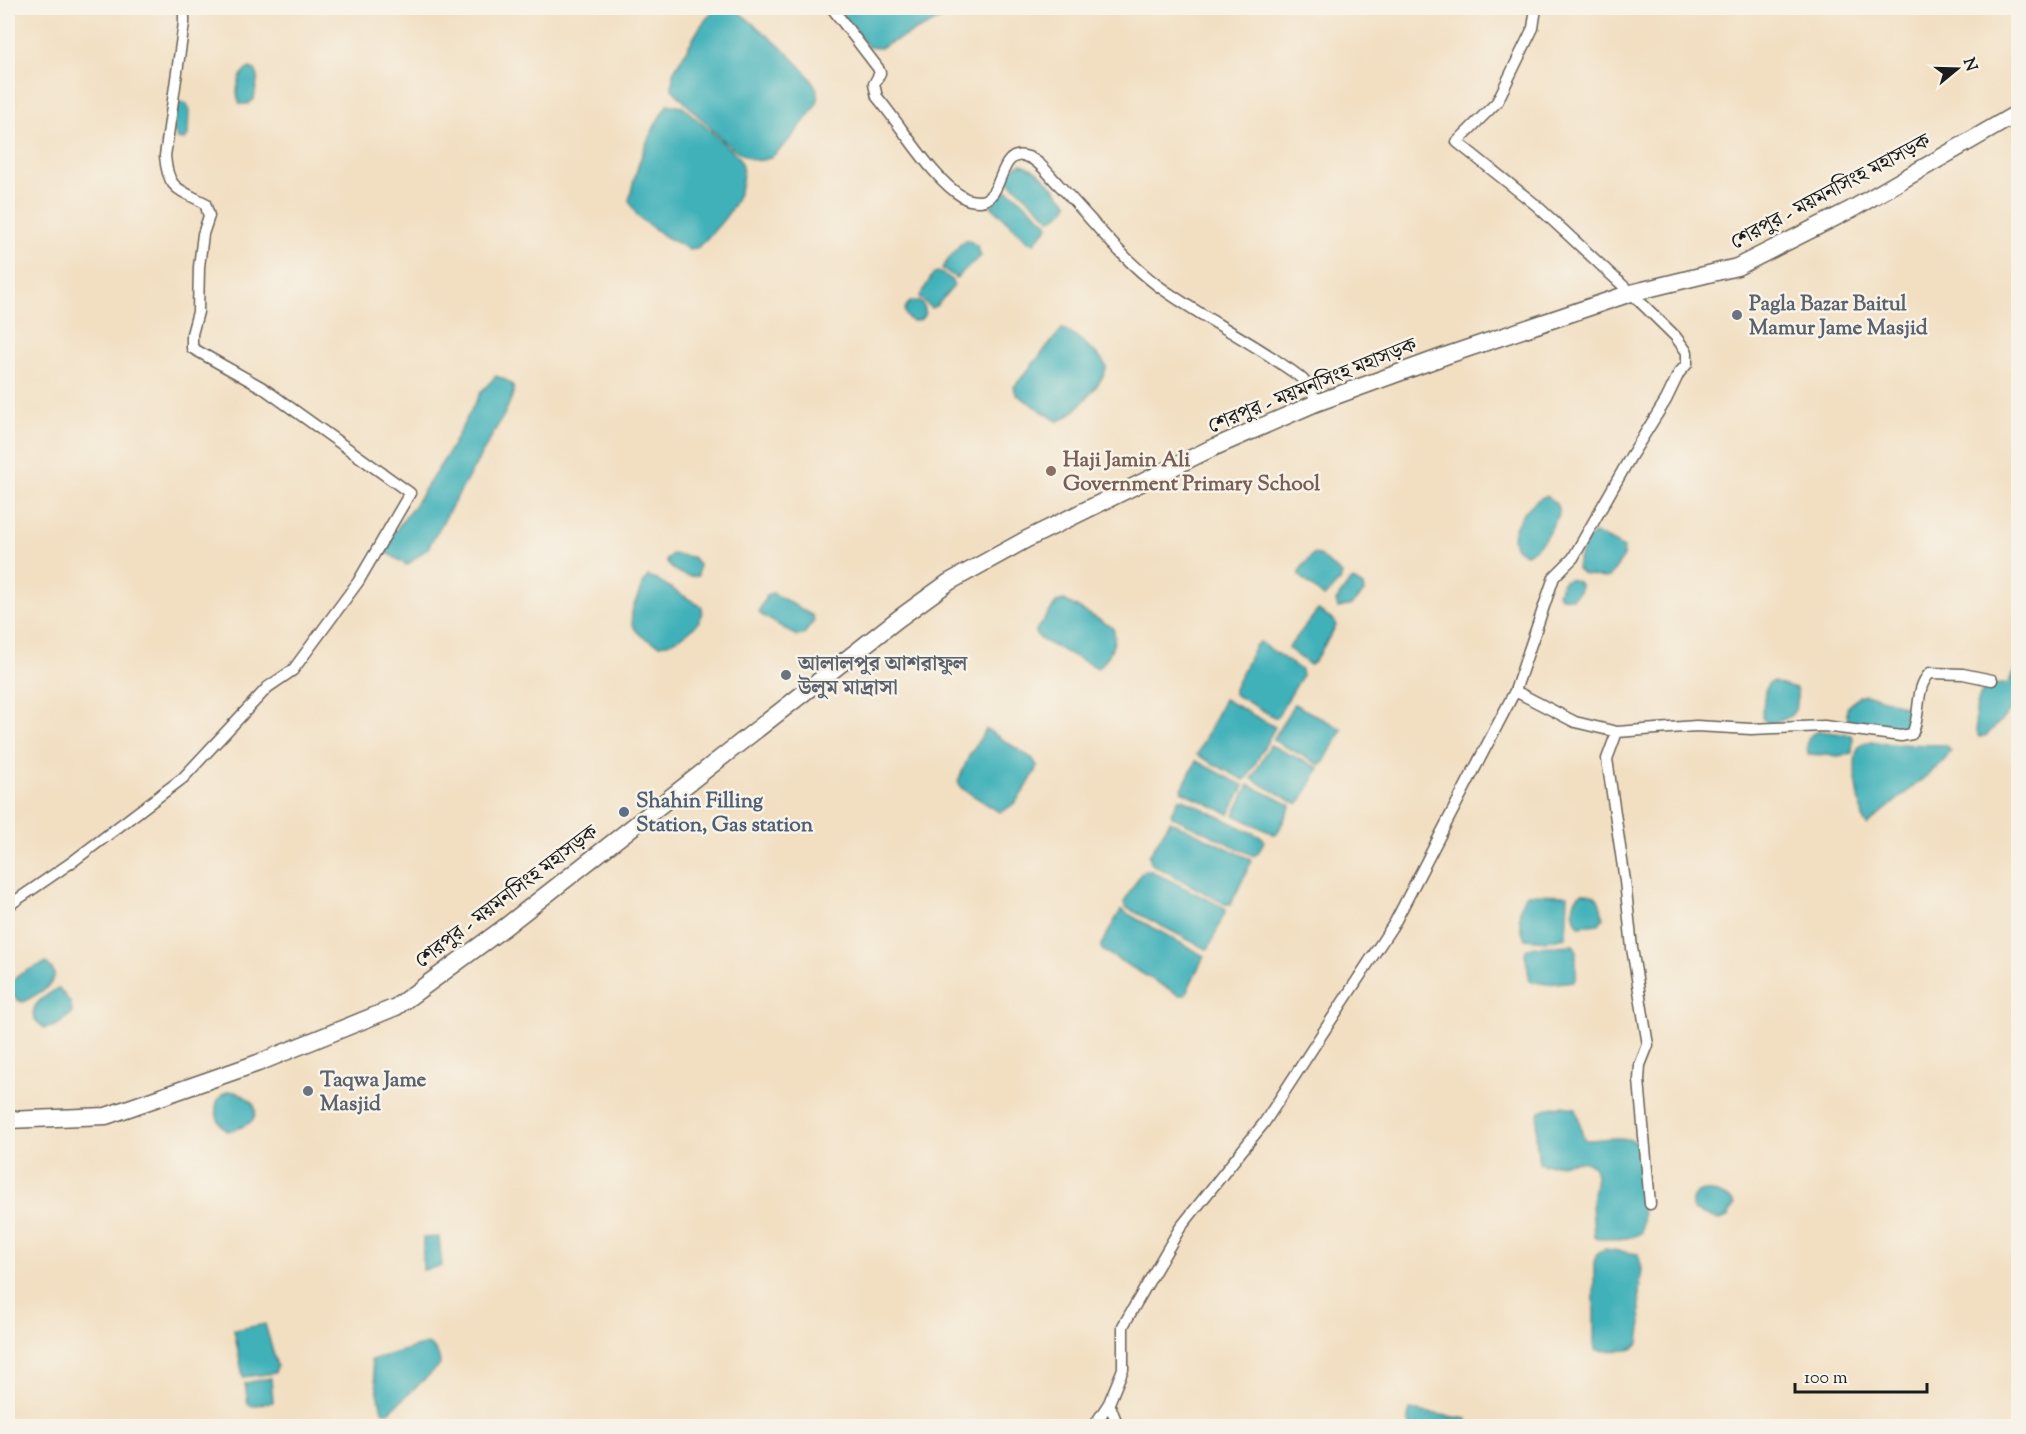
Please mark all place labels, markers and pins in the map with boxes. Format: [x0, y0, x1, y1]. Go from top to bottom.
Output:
place label: Pagla Bazar Baitul Mamur Jame Masjid [1749, 290, 1928, 344]
marker: Pagla Bazar Baitul Mamur Jame Masjid [1730, 308, 1744, 322]
place label: Haji Jamin Ali Government Primary School [1063, 446, 1320, 500]
marker: Haji Jamin Ali Government Primary School [1044, 464, 1058, 478]
place label: আলালপুর আশরাফুল উলুম মাদ্রাসা [797, 650, 969, 704]
marker: আলালপুর আশরাফুল উলুম মাদ্রাসা [779, 668, 793, 682]
place label: Shahin Filling Station, Gas station [636, 787, 814, 841]
marker: Shahin Filling Station, Gas station [617, 805, 631, 819]
place label: Taqwa Jame Masjid [320, 1066, 427, 1120]
marker: Taqwa Jame Masjid [301, 1084, 315, 1098]

